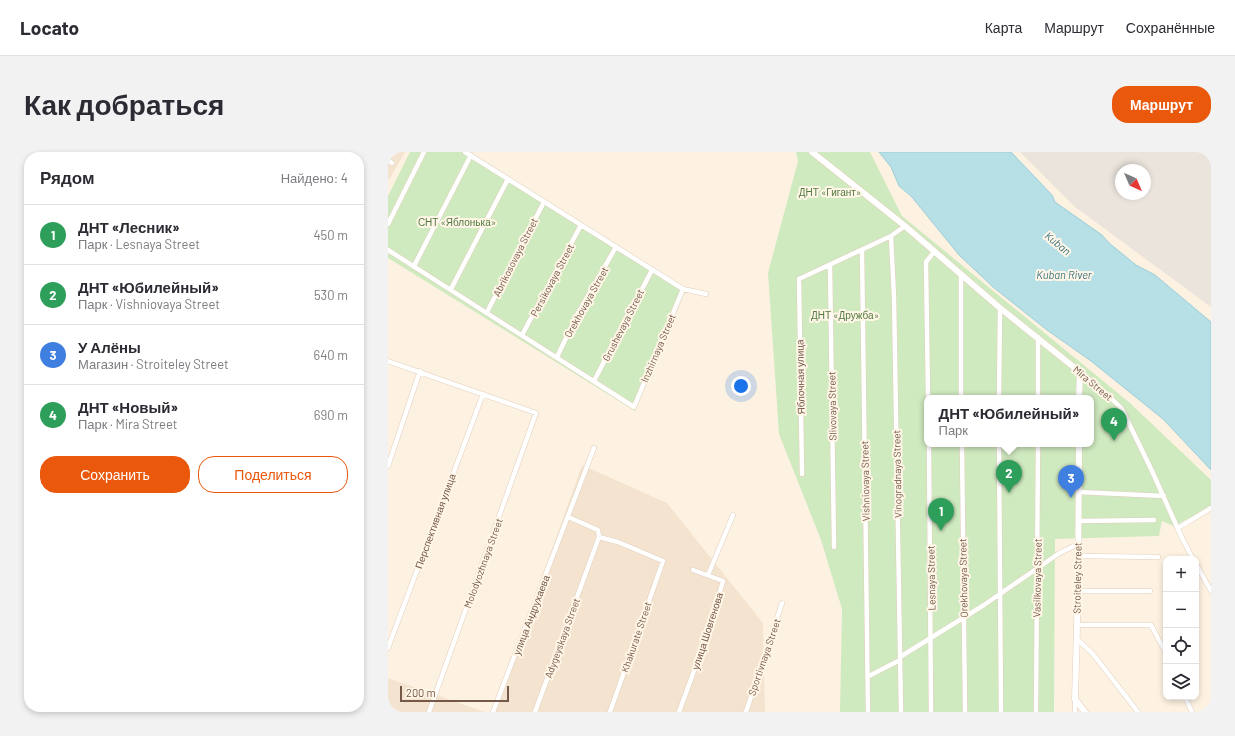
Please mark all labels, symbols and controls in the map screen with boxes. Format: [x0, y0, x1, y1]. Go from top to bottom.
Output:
text: Locato [20, 16, 79, 39]
text: Карта [985, 19, 1022, 36]
text: Маршрут [1044, 19, 1104, 36]
text: Сохранённые [1126, 19, 1215, 36]
button: Маршрут [1112, 86, 1211, 123]
text: Как добраться [24, 87, 224, 121]
north arrow [1115, 164, 1151, 200]
text: Рядом [40, 167, 95, 187]
text: Найдено: 4 [281, 170, 348, 186]
park label: ДНТ «Гигант» [799, 186, 861, 198]
street label: Abrikosovaya Street [490, 215, 540, 298]
park label: СНТ «Яблонька» [418, 216, 496, 228]
text: ДНТ «Лесник» [78, 218, 180, 236]
text: 1 [51, 227, 55, 243]
text: 450 m [313, 227, 348, 243]
water label: Kuban [1042, 229, 1074, 258]
text: Парк · Lesnaya Street [78, 236, 200, 252]
street label: Persikovaya Street [528, 241, 576, 318]
street label: Orekhovaya Street [562, 264, 611, 340]
water label: Kuban River [1036, 268, 1093, 281]
text: ДНТ «Юбилейный» [78, 278, 219, 296]
text: 2 [49, 287, 57, 303]
text: 530 m [314, 287, 348, 303]
street label: Grushevaya Street [600, 287, 646, 363]
text: Парк · Vishniovaya Street [78, 296, 220, 312]
park label: ДНТ «Дружба» [811, 309, 879, 321]
street label: Inzhirnaya Street [638, 312, 678, 384]
text: У Алёны [78, 338, 141, 356]
street label: Яблочная улица [793, 339, 807, 415]
text: 3 [49, 347, 57, 363]
text: 640 m [313, 347, 348, 363]
text: Магазин · Stroiteley Street [78, 356, 229, 372]
street label: Mira Street [1071, 363, 1115, 403]
street label: Slivovaya Street [825, 371, 839, 441]
your location [731, 376, 751, 396]
popup [924, 395, 1094, 447]
text: ДНТ «Новый» [78, 398, 178, 416]
text: ДНТ «Юбилейный» [939, 404, 1079, 422]
text: 4 [49, 407, 57, 423]
text: 690 m [314, 407, 348, 423]
pin: 4 [1101, 408, 1127, 441]
text: Парк · Mira Street [78, 416, 177, 432]
text: Парк [939, 422, 968, 438]
street label: Vinogradnaya Street [890, 429, 904, 518]
street label: Vishniovaya Street [858, 440, 872, 521]
button: Сохранить [40, 456, 190, 493]
button: Поделиться [198, 456, 348, 493]
pin: 2 [996, 460, 1022, 493]
pin: 3 [1058, 465, 1084, 498]
street label: Перспективная улица [412, 471, 458, 570]
pin: 1 [928, 498, 954, 531]
street label: Molodyozhnaya Street [461, 516, 505, 610]
street label: Orekhovaya Street [956, 538, 970, 618]
street label: Vasilkovaya Street [1030, 538, 1044, 618]
street label: Stroiteley Street [1070, 542, 1084, 614]
street label: Lesnaya Street [924, 545, 938, 611]
map controls [1163, 556, 1199, 700]
button: + [1163, 556, 1199, 592]
street label: улица Андрухаева [510, 573, 552, 657]
street label: улица Шовгенова [689, 591, 725, 671]
button: − [1163, 592, 1199, 628]
street label: Adygeyskaya Street [542, 596, 582, 680]
street label: Khakurate Street [618, 600, 654, 674]
street label: Sportivnaya Street [745, 617, 783, 697]
button: locate [1163, 628, 1199, 664]
button: layers [1163, 664, 1199, 700]
scale bar [400, 684, 509, 703]
text: 200 m [406, 686, 436, 699]

